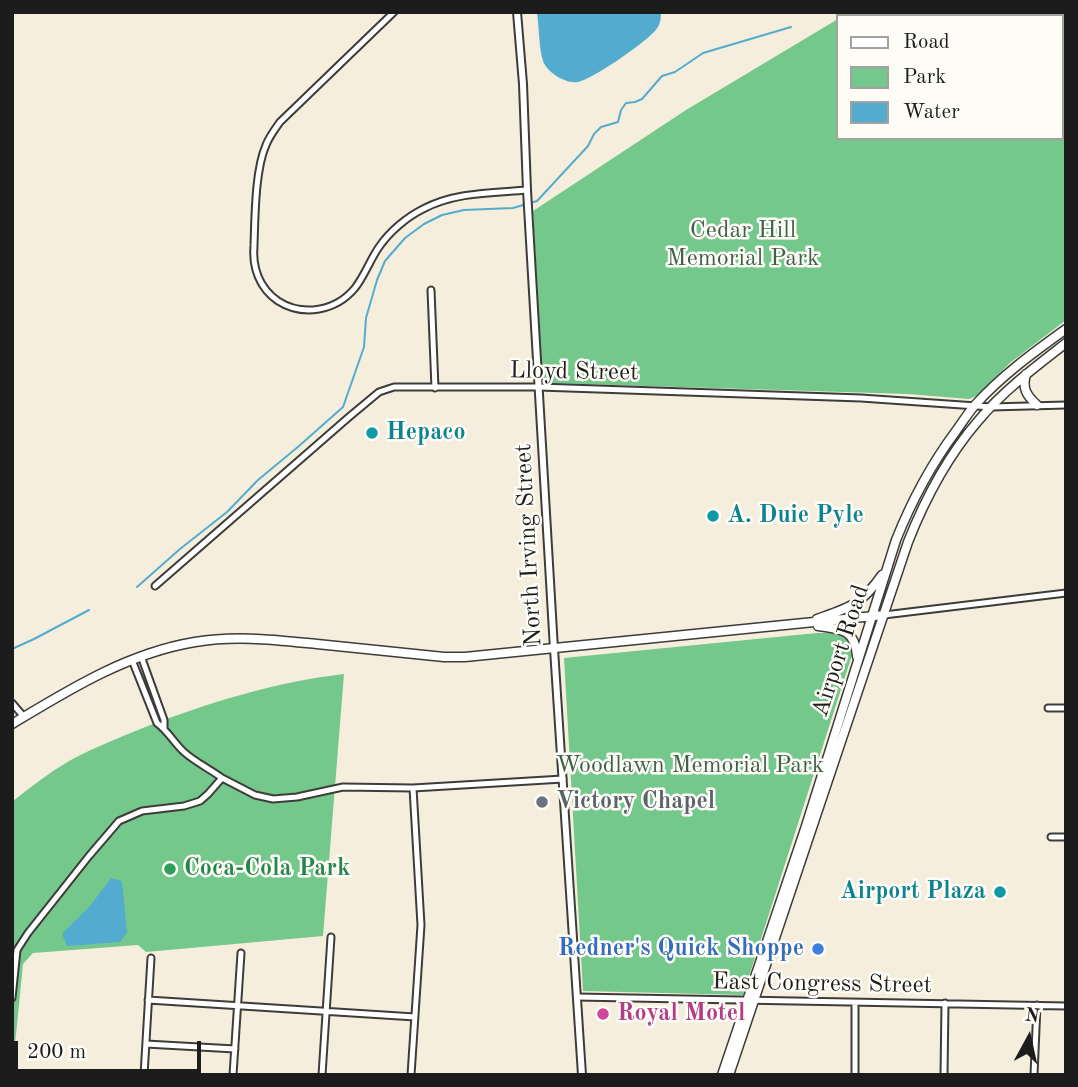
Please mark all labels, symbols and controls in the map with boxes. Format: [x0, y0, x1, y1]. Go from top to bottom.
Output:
legend [836, 14, 1064, 140]
text: Road [903, 32, 950, 53]
text: Park [903, 67, 946, 88]
text: Water [903, 102, 960, 123]
park label: Cedar Hill Memorial Park [667, 217, 819, 273]
street label: Lloyd Street [509, 356, 639, 388]
place label: Hepaco [386, 419, 466, 447]
marker: Hepaco [364, 425, 380, 441]
street label: North Irving Street [509, 443, 549, 647]
place label: A. Duie Pyle [727, 502, 864, 530]
marker: A. Duie Pyle [705, 508, 721, 524]
street label: Airport Road [806, 581, 876, 721]
park label: Woodlawn Memorial Park [556, 752, 824, 780]
place label: Victory Chapel [556, 788, 715, 816]
marker: Victory Chapel [534, 794, 550, 810]
place label: Coca-Cola Park [184, 855, 350, 883]
marker: Coca-Cola Park [162, 861, 178, 877]
place label: Airport Plaza [840, 878, 986, 906]
marker: Airport Plaza [992, 884, 1008, 900]
place label: Redner's Quick Shoppe [558, 935, 804, 963]
marker: Redner's Quick Shoppe [810, 941, 826, 957]
street label: East Congress Street [712, 968, 932, 1000]
place label: Royal Motel [617, 1000, 745, 1028]
north arrow [994, 1003, 1064, 1073]
marker: Royal Motel [595, 1006, 611, 1022]
text: N [1023, 1006, 1041, 1027]
scale bar [18, 1028, 205, 1072]
text: 200 m [27, 1042, 86, 1063]

